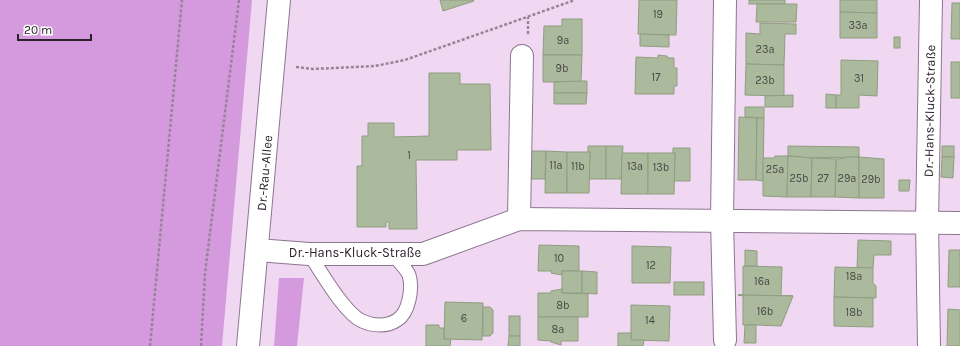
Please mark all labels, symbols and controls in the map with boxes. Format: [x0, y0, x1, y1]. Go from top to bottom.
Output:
house number: 19 [653, 8, 663, 21]
scale bar [18, 16, 91, 42]
house number: 33a [848, 19, 868, 32]
text: 20 m [24, 23, 52, 37]
house number: 9a [557, 34, 569, 47]
house number: 23a [756, 43, 774, 56]
street label: Dr.-Hans-Kluck-Straße [921, 44, 938, 177]
house number: 9b [556, 62, 568, 75]
house number: 17 [652, 71, 660, 84]
house number: 31 [854, 72, 864, 85]
house number: 23b [755, 74, 775, 87]
street label: Dr.-Rau-Allee [254, 134, 275, 211]
house number: 1 [407, 149, 411, 162]
house number: 11a [549, 159, 563, 172]
house number: 11b [571, 160, 585, 173]
house number: 13a [627, 160, 643, 173]
house number: 13b [653, 161, 669, 174]
house number: 25a [766, 163, 784, 176]
house number: 25b [789, 172, 809, 185]
house number: 27 [817, 172, 829, 185]
house number: 29a [838, 172, 856, 185]
house number: 29b [861, 173, 881, 186]
street label: Dr.-Hans-Kluck-Straße [289, 245, 422, 260]
house number: 10 [554, 252, 564, 265]
house number: 12 [646, 259, 656, 272]
house number: 18a [846, 270, 862, 283]
house number: 16a [754, 275, 770, 288]
house number: 8b [556, 299, 570, 312]
house number: 16b [757, 305, 773, 318]
house number: 18b [846, 306, 862, 319]
house number: 6 [461, 312, 467, 325]
house number: 14 [645, 314, 655, 327]
house number: 8a [552, 323, 564, 336]

